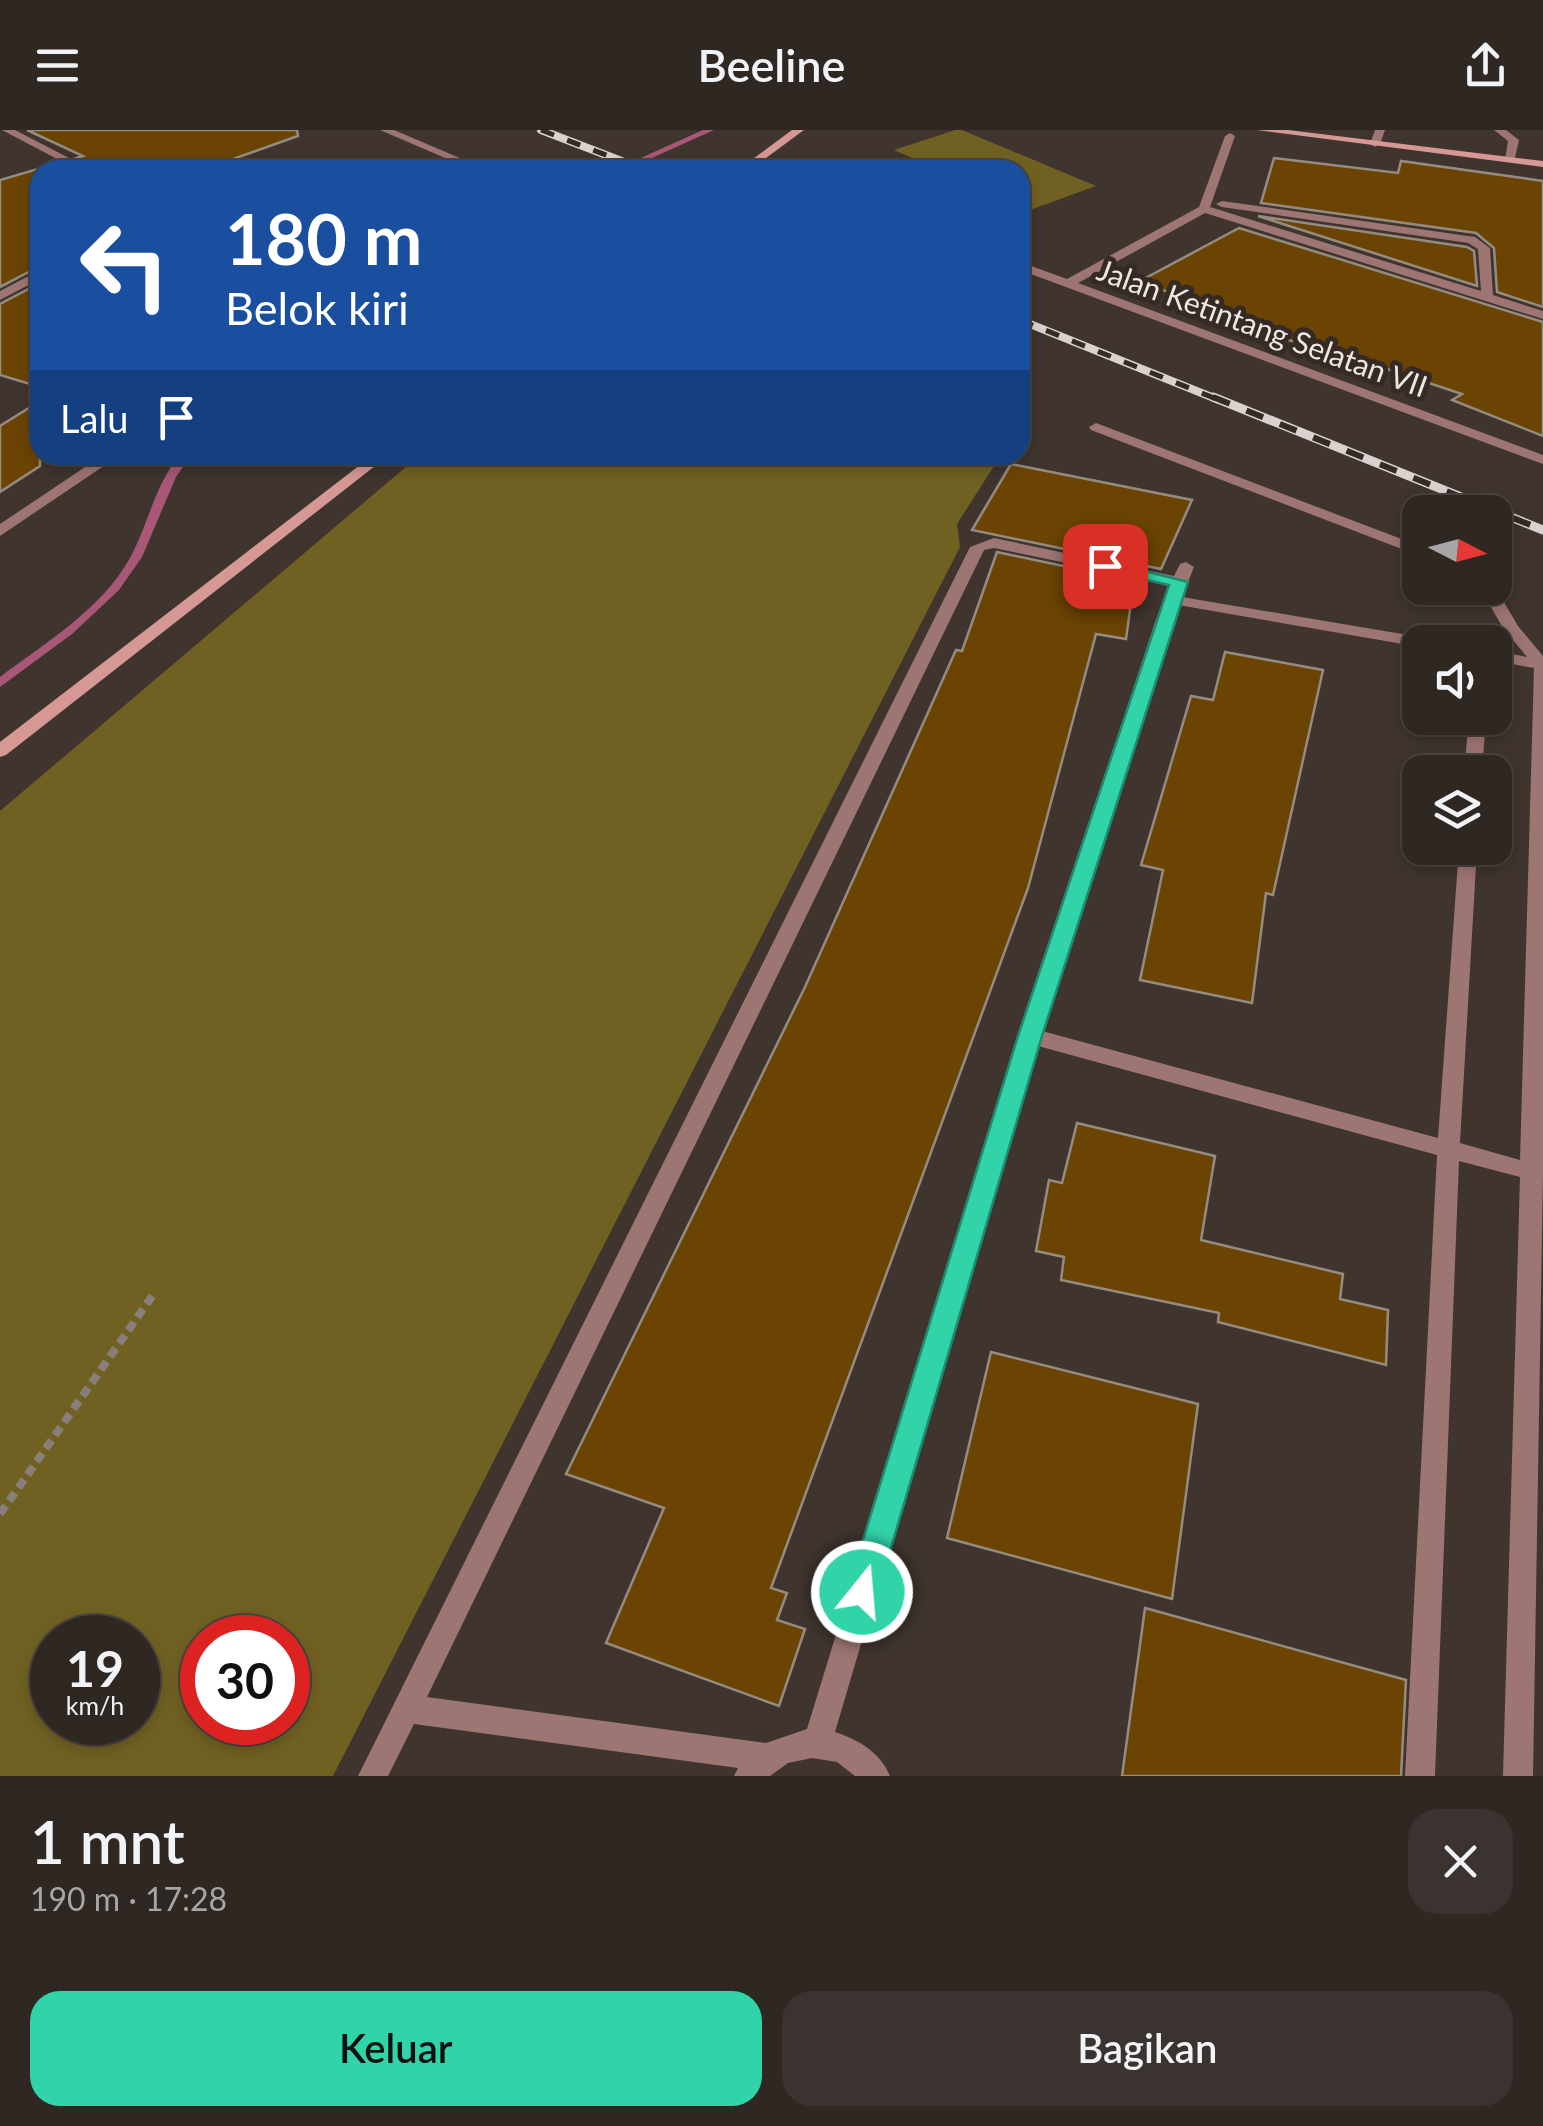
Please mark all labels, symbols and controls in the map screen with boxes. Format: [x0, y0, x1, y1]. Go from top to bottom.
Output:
icon: menu [30, 38, 85, 93]
text: Beeline [697, 38, 846, 92]
icon: share [1458, 38, 1513, 93]
text: 180 m [225, 196, 422, 280]
icon: left [60, 200, 190, 330]
street label: Jalan Ketintang Selatan VII [1093, 251, 1433, 404]
text: Belok kiri [225, 281, 409, 335]
icon: arrive [149, 390, 204, 445]
text: Lalu [60, 395, 129, 441]
north arrow [1402, 495, 1512, 605]
map controls [1402, 495, 1512, 865]
pin [1063, 524, 1148, 609]
icon: arrive [1078, 539, 1133, 594]
button: sound [1402, 625, 1512, 735]
button: layers [1402, 755, 1512, 865]
position arrow [810, 1540, 914, 1644]
speed limit sign: 30 [180, 1615, 310, 1745]
text: 19 [66, 1638, 124, 1698]
text: km/h [66, 1690, 124, 1720]
text: 1 mnt [30, 1805, 185, 1877]
button: close [1408, 1809, 1513, 1914]
text: 190 m · 17:28 [30, 1879, 227, 1918]
button: Keluar [30, 1991, 762, 2106]
button: Bagikan [782, 1991, 1513, 2106]

